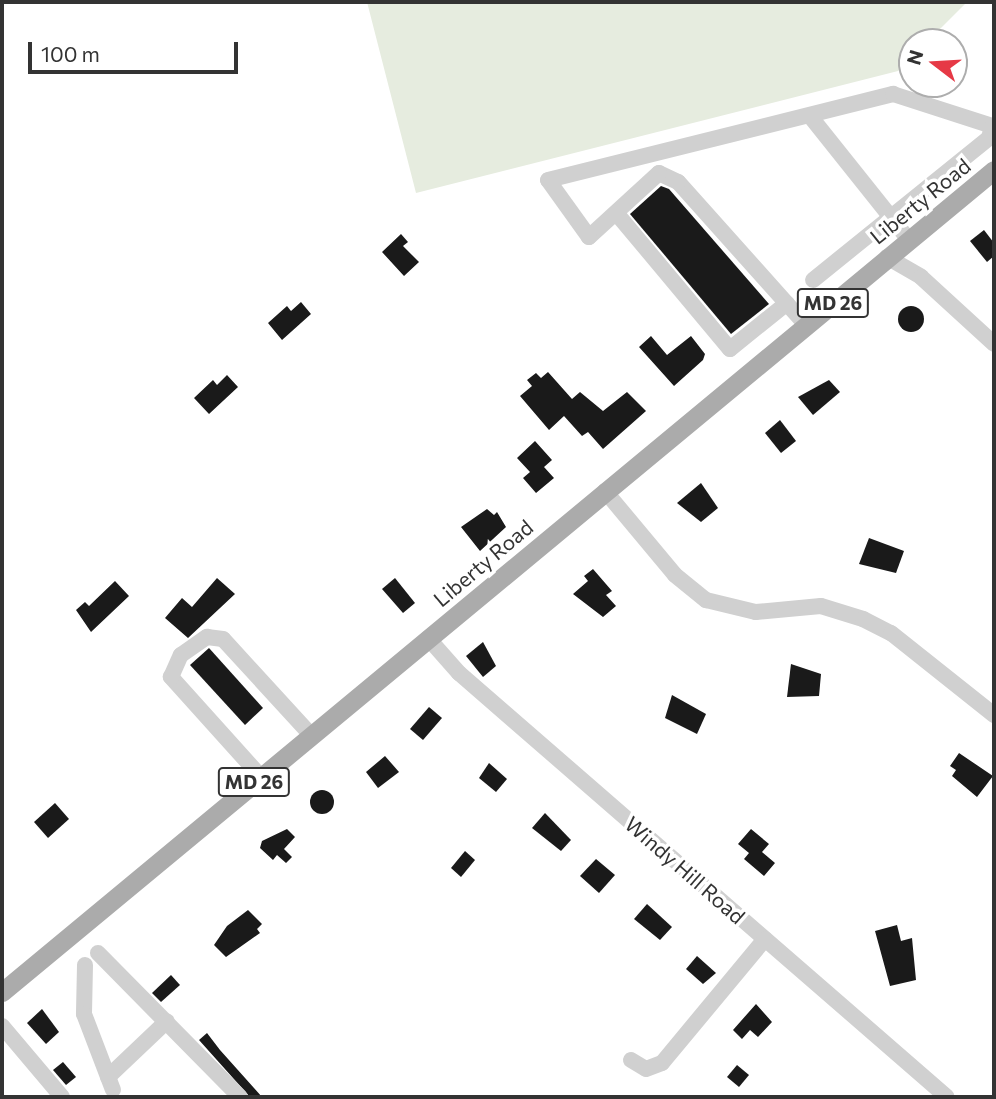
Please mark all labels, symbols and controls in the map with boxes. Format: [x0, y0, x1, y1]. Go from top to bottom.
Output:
scale bar [32, 28, 242, 72]
north arrow [898, 28, 968, 98]
text: 100 m [41, 41, 100, 66]
text: N [901, 47, 927, 67]
street label: Liberty Road [865, 153, 975, 249]
road number: MD 26 [796, 288, 870, 318]
street label: Liberty Road [428, 514, 538, 612]
road number: MD 26 [217, 766, 291, 797]
street label: Windy Hill Road [620, 811, 750, 929]

